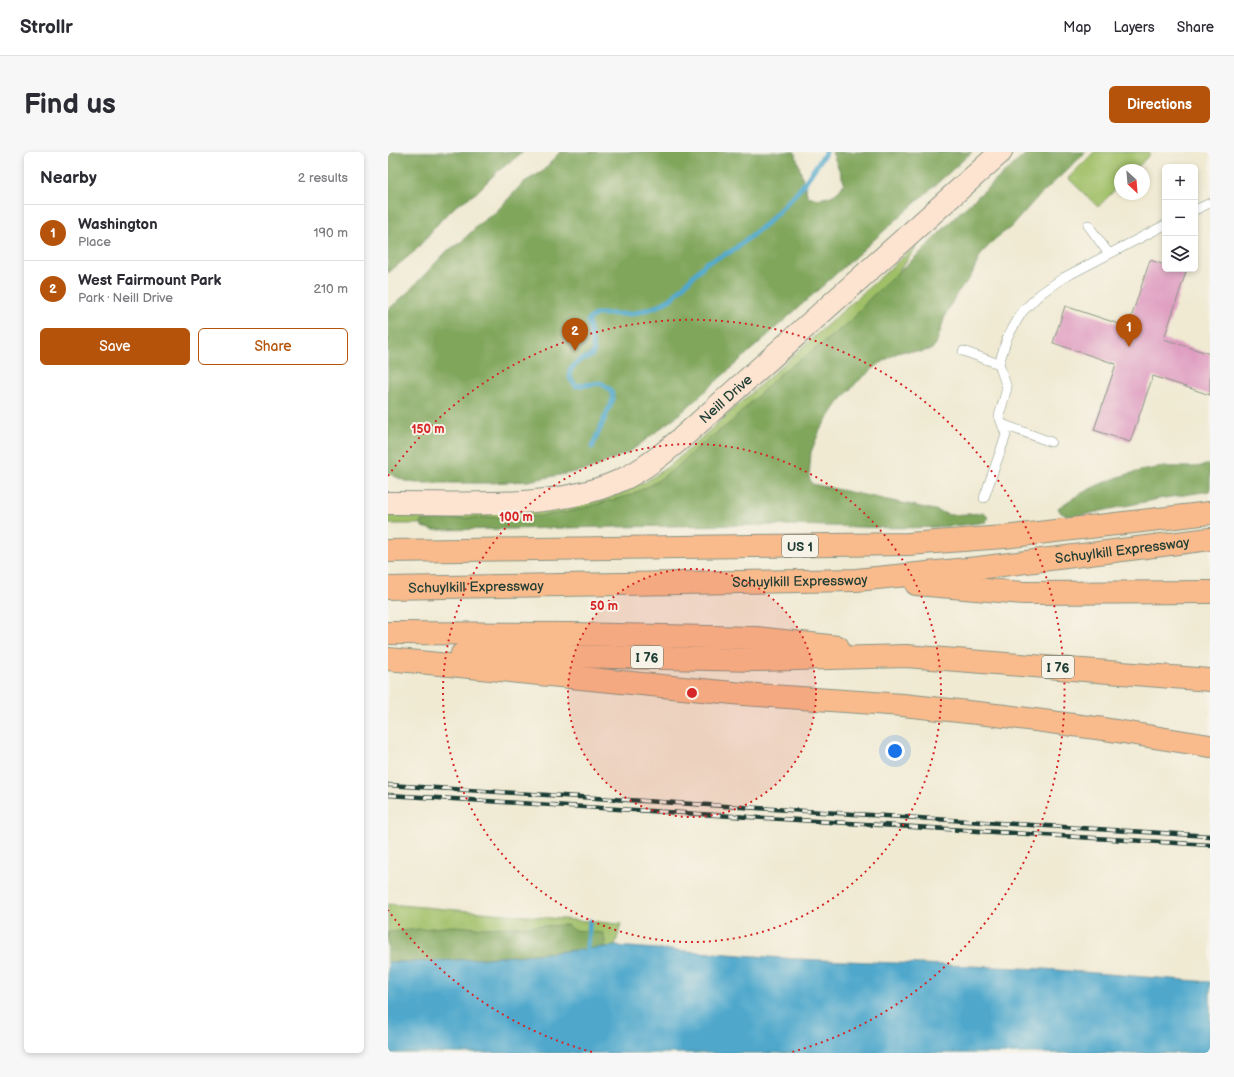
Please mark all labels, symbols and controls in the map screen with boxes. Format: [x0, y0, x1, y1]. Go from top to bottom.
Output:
text: Strollr [20, 16, 73, 39]
text: Map [1063, 19, 1091, 36]
text: Layers [1113, 19, 1155, 36]
text: Share [1177, 19, 1214, 36]
button: Directions [1109, 86, 1210, 123]
text: Find us [24, 88, 116, 121]
north arrow [1114, 164, 1150, 200]
map controls [1162, 164, 1198, 272]
button: + [1162, 164, 1198, 200]
text: Nearby [40, 168, 97, 188]
text: 2 results [298, 170, 348, 186]
button: − [1162, 200, 1198, 236]
text: Washington [78, 215, 158, 234]
text: 1 [50, 225, 56, 241]
text: 190 m [314, 225, 348, 241]
text: Place [78, 234, 111, 250]
button: layers [1162, 236, 1198, 272]
text: West Fairmount Park [78, 271, 221, 290]
text: 2 [49, 281, 57, 297]
text: 210 m [314, 281, 348, 297]
text: Park · Neill Drive [78, 290, 173, 306]
pin: 1 [1116, 314, 1142, 347]
pin: 2 [562, 318, 588, 351]
button: Save [40, 328, 190, 365]
button: Share [198, 328, 348, 365]
street label: Neill Drive [696, 371, 756, 427]
text: 150 m [412, 422, 444, 437]
text: 100 m [499, 510, 533, 525]
street label: Schuylkill Expressway [1054, 534, 1191, 567]
road number: US 1 [782, 535, 818, 557]
street label: Schuylkill Expressway [732, 571, 869, 591]
street label: Schuylkill Expressway [408, 577, 545, 597]
text: 50 m [590, 599, 618, 614]
road number: I 76 [631, 646, 663, 668]
road number: I 76 [1042, 656, 1074, 678]
centre of rings [685, 686, 699, 700]
your location [885, 741, 905, 761]

